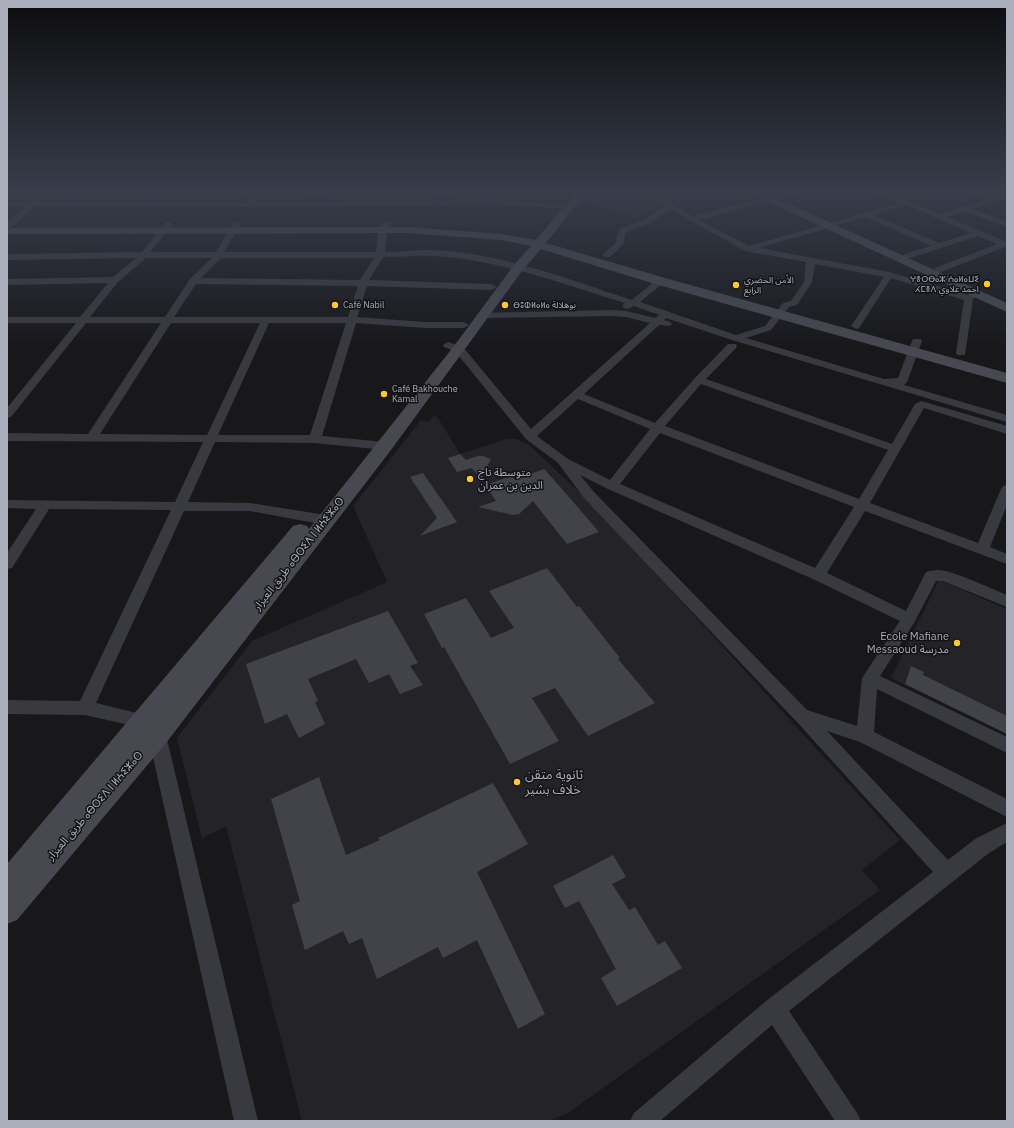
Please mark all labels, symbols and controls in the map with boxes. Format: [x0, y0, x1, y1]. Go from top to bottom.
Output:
place label: ⵖⴻⵔⴱⴰⵣ ⵄⴰⵍⴰⵡⵉ ⵃⵎⴻⴷ احمد علاوي [910, 274, 979, 295]
place label: الأمن الحضري الرابع [744, 275, 794, 296]
marker: ⵖⴻⵔⴱⴰⵣ ⵄⴰⵍⴰⵡⵉ ⵃⵎⴻⴷ احمد علاوي [982, 279, 992, 289]
marker: الأمن الحضري الرابع [731, 280, 741, 290]
marker: Café Nabil [330, 300, 340, 310]
place label: Café Nabil [343, 300, 384, 310]
marker: ⴱⵓⵀⵍⴰⵍⴰ بوهلالة [500, 300, 510, 310]
place label: ⴱⵓⵀⵍⴰⵍⴰ بوهلالة [513, 300, 576, 310]
place label: Café Bakhouche Kamal [392, 384, 458, 405]
marker: Café Bakhouche Kamal [379, 389, 389, 399]
place label: متوسطة تاج الدين بن عمران [478, 466, 543, 492]
marker: متوسطة تاج الدين بن عمران [465, 474, 475, 484]
street label: طريق العيزار ⴰⴱⵔⵉⴷ ⵏ ⵍⵄⵉⵣⴰⵔ [251, 495, 347, 613]
place label: Ecole Mafiane Messaoud مدرسة [867, 630, 949, 656]
marker: Ecole Mafiane Messaoud مدرسة [952, 638, 962, 648]
street label: طريق العيزار ⴰⴱⵔⵉⴷ ⵏ ⵍⵄⵉⵣⴰⵔ [44, 749, 146, 863]
place label: ثانوية متقن خلاف بشير [525, 767, 583, 798]
marker: ثانوية متقن خلاف بشير [512, 777, 522, 787]

